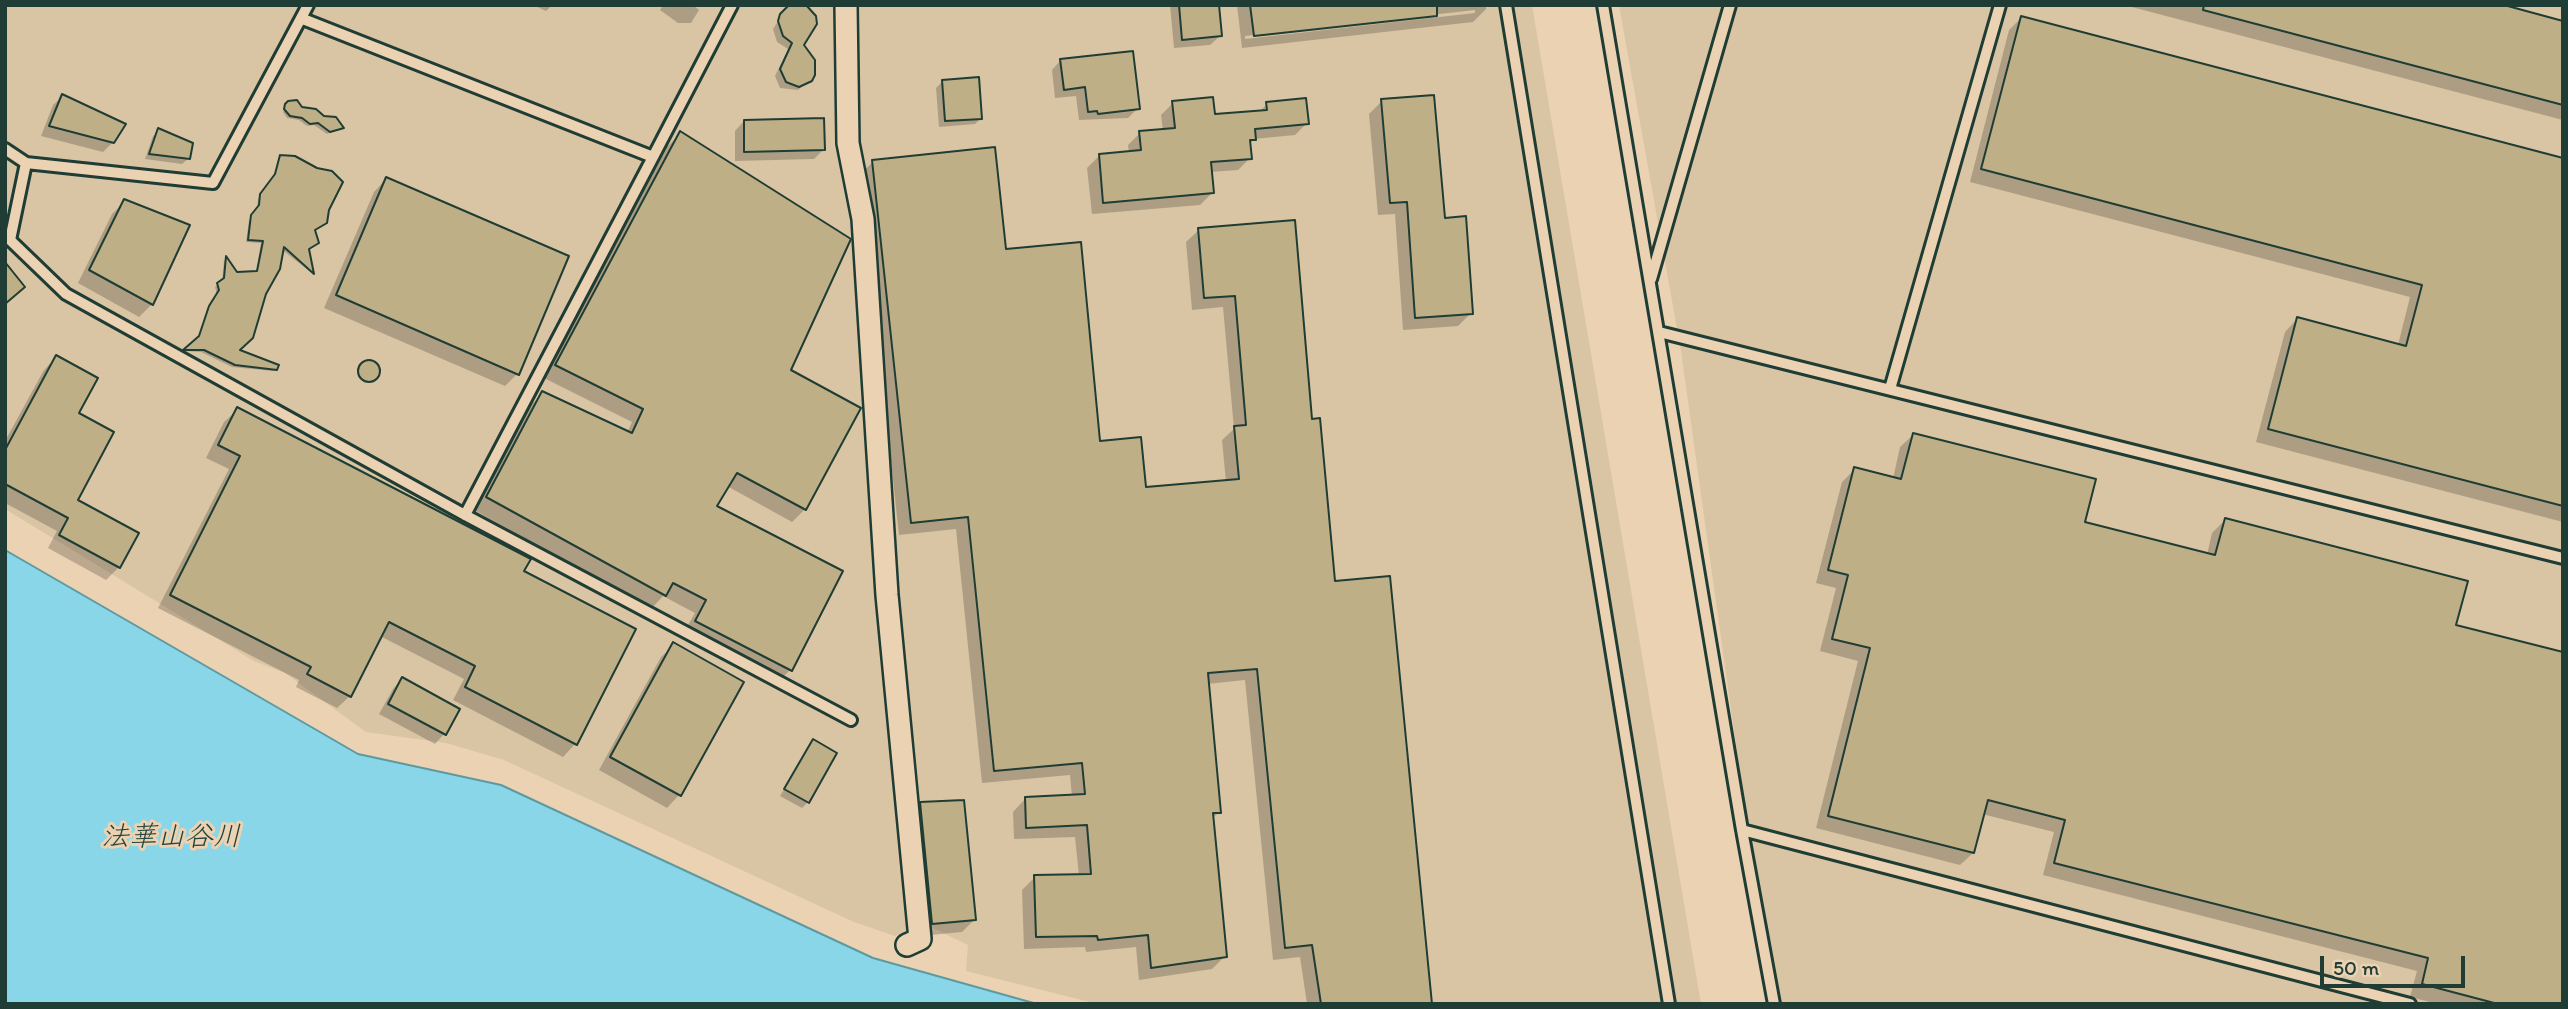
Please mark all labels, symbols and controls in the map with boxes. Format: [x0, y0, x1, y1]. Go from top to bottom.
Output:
water label: 法華山谷川 [101, 821, 241, 855]
scale bar [2323, 942, 2468, 986]
text: 50 m [2333, 955, 2379, 980]

